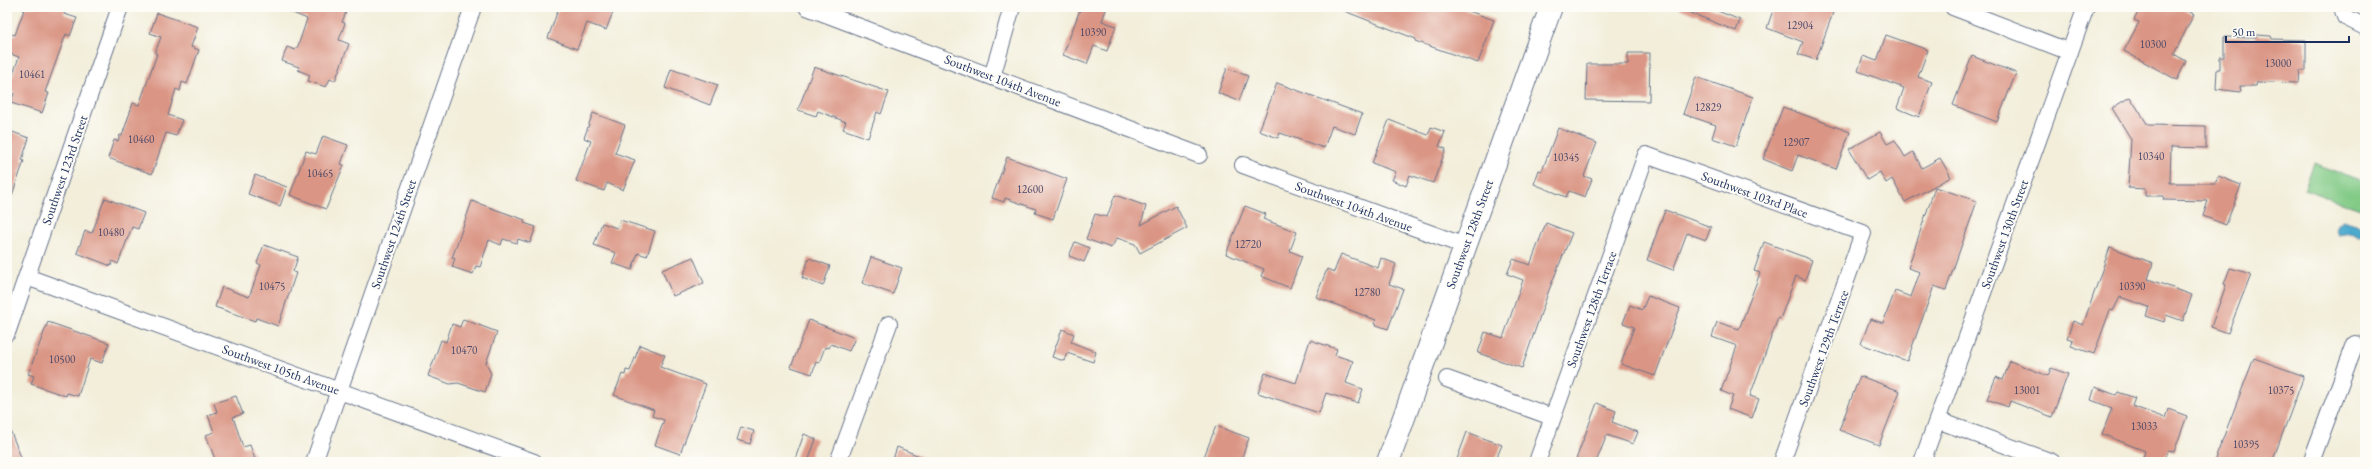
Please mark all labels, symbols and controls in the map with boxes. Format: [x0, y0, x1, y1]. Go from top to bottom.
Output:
house number: 12904 [1787, 18, 1814, 32]
scale bar [2226, 18, 2349, 44]
text: 50 m [2232, 24, 2256, 40]
house number: 10390 [1080, 25, 1106, 39]
house number: 10300 [2140, 37, 2166, 51]
street label: Southwest 104th Avenue [942, 50, 1064, 111]
house number: 13000 [2265, 56, 2291, 70]
house number: 10461 [19, 67, 45, 81]
house number: 12829 [1695, 100, 1722, 114]
street label: Southwest 123rd Street [38, 113, 91, 227]
house number: 10460 [128, 132, 154, 146]
house number: 12907 [1783, 135, 1810, 149]
house number: 10340 [2138, 149, 2164, 163]
house number: 10345 [1553, 150, 1579, 164]
house number: 10465 [307, 166, 333, 180]
street label: Southwest 103rd Place [1699, 167, 1810, 222]
street label: Southwest 124th Street [367, 177, 420, 291]
street label: Southwest 104th Avenue [1293, 177, 1415, 236]
street label: Southwest 128th Street [1442, 177, 1497, 291]
street label: Southwest 130th Street [1977, 177, 2032, 291]
house number: 12600 [1017, 182, 1043, 196]
house number: 10480 [98, 225, 124, 239]
house number: 12720 [1235, 237, 1261, 251]
street label: Southwest 128th Terrace [1562, 249, 1620, 370]
house number: 10475 [259, 279, 285, 293]
house number: 10390 [2119, 279, 2145, 293]
house number: 12780 [1354, 285, 1380, 299]
street label: Southwest 129th Terrace [1794, 288, 1852, 409]
street label: Southwest 105th Avenue [220, 340, 342, 399]
house number: 10470 [451, 343, 477, 357]
house number: 10500 [49, 352, 75, 366]
house number: 13001 [2014, 383, 2040, 397]
house number: 10375 [2268, 383, 2294, 397]
house number: 13033 [2131, 419, 2157, 433]
house number: 10395 [2233, 437, 2259, 451]

